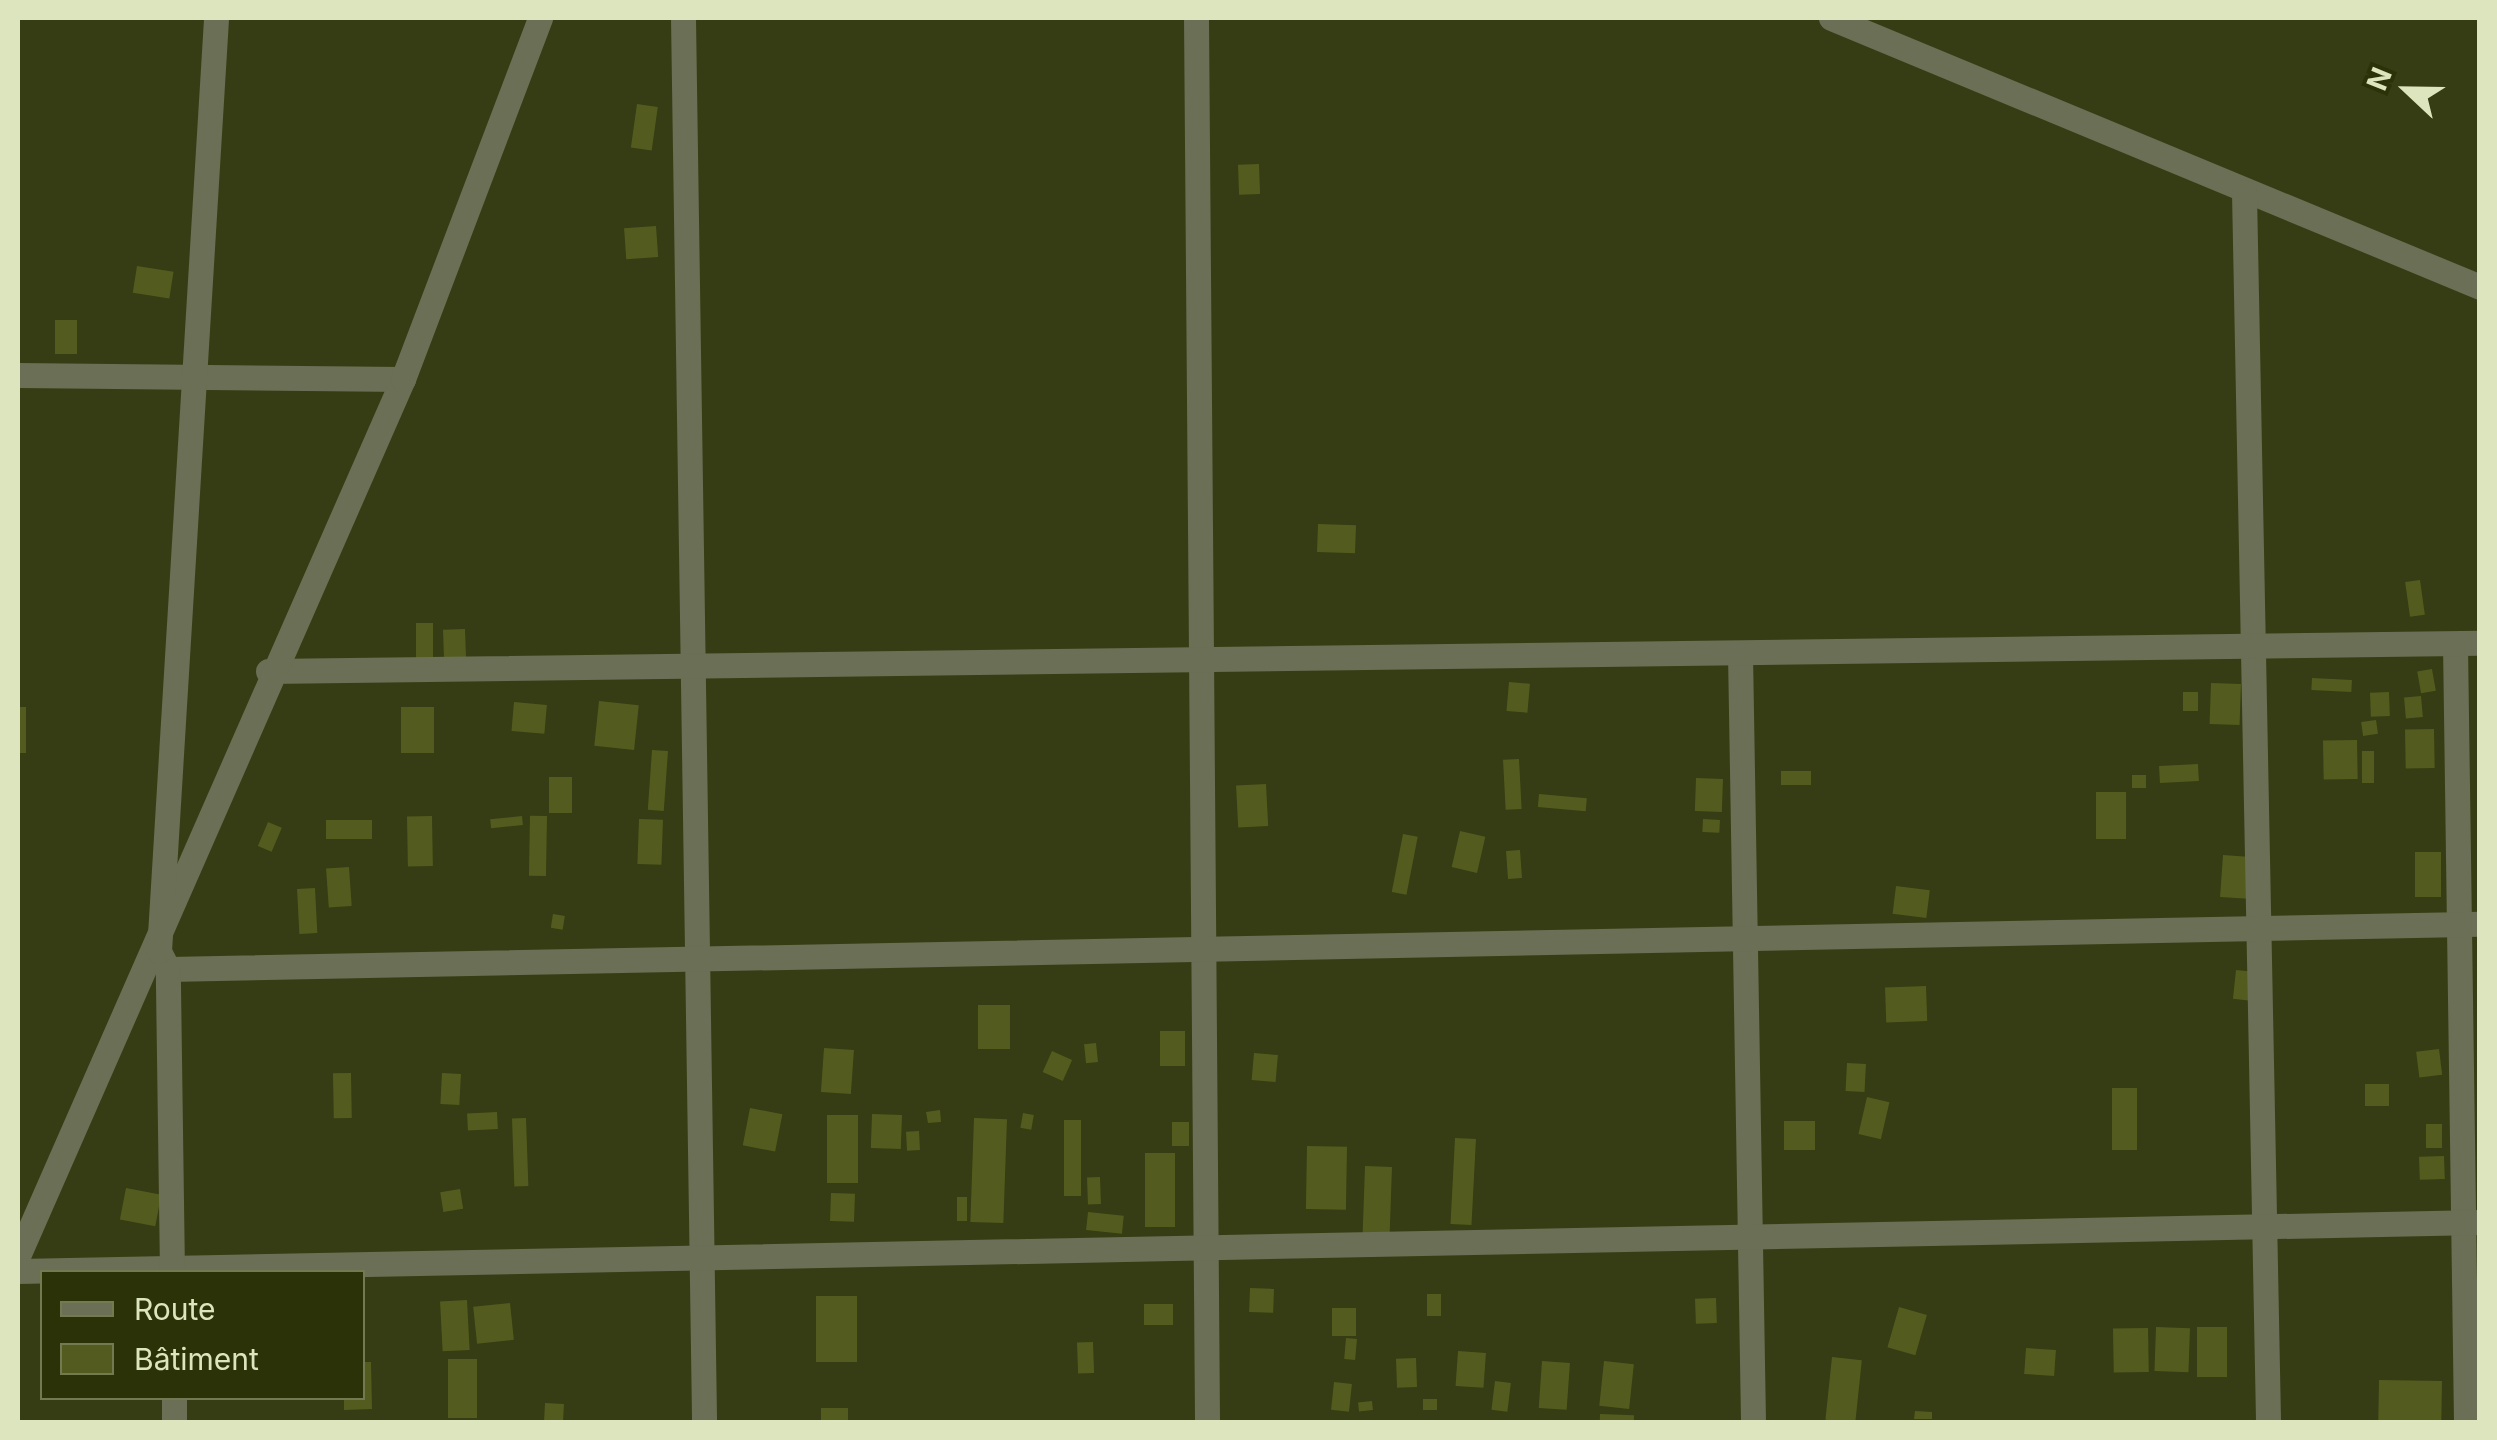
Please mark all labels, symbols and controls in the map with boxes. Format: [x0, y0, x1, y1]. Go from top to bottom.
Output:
north arrow [2357, 40, 2457, 140]
text: N [2359, 62, 2399, 95]
legend [40, 1270, 365, 1400]
text: Route [134, 1291, 216, 1327]
text: Bâtiment [134, 1341, 259, 1377]

